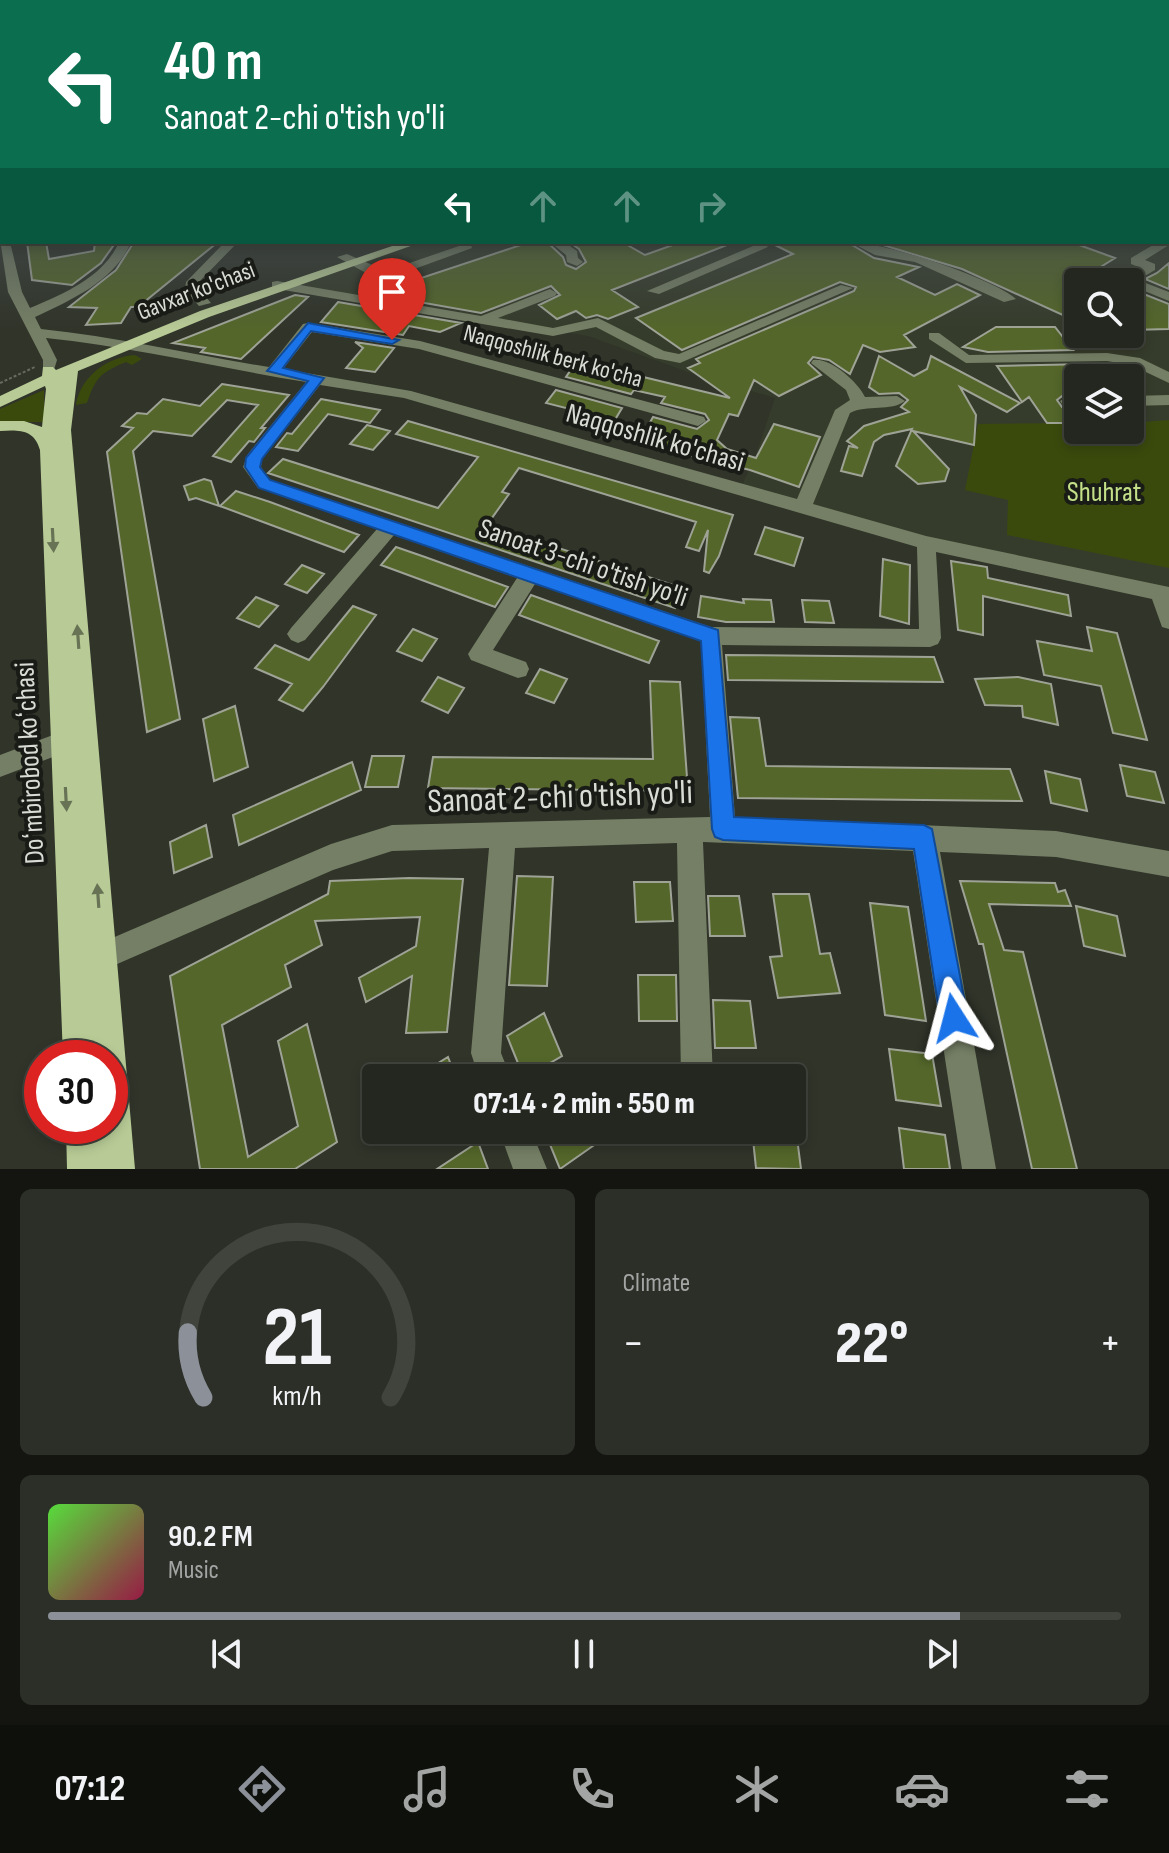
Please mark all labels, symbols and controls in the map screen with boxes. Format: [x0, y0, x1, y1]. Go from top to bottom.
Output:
text: 40 m [164, 29, 263, 96]
icon: left [32, 32, 136, 136]
text: Sanoat 2-chi o'tish yo'li [164, 97, 445, 140]
icon: left [437, 184, 481, 228]
icon: ahead [521, 184, 565, 228]
icon: ahead [605, 184, 649, 228]
icon: right [689, 184, 733, 228]
street label: Gavxar ko'chasi [133, 255, 259, 327]
pin [358, 258, 426, 340]
map controls [1064, 268, 1144, 444]
button: search [1064, 268, 1144, 348]
icon: arrive [370, 270, 414, 314]
street label: Naqqoshlik berk ko'cha [460, 318, 646, 394]
button: layers [1064, 364, 1144, 444]
street label: Naqqoshlik ko'chasi [562, 397, 748, 479]
park label: Shuhrat [1067, 476, 1141, 509]
street label: Sanoat 3-chi o'tish yo'li [474, 512, 692, 614]
one-way arrow [46, 528, 59, 553]
one-way arrow [71, 624, 84, 649]
street label: Doʻmbirobod koʻchasi [8, 661, 52, 865]
street label: Sanoat 2-chi o'tish yo'li [427, 772, 693, 822]
one-way arrow [59, 787, 72, 812]
one-way arrow [91, 883, 104, 908]
position arrow [912, 976, 996, 1060]
speed limit sign: 30 [24, 1040, 128, 1144]
text: 07:14 · 2 min · 550 m [473, 1086, 695, 1122]
text: Climate [623, 1268, 690, 1299]
text: 21 [263, 1289, 332, 1389]
text: 22° [835, 1308, 908, 1380]
text: − [623, 1317, 644, 1370]
text: + [1099, 1317, 1121, 1370]
text: km/h [273, 1379, 322, 1414]
text: 90.2 FM [168, 1519, 253, 1555]
text: Music [168, 1555, 219, 1586]
icon: previous [205, 1632, 249, 1676]
icon: pause [562, 1632, 606, 1676]
icon: next [920, 1632, 964, 1676]
icon: directions [234, 1761, 290, 1817]
icon: music [399, 1761, 455, 1817]
icon: phone [564, 1761, 620, 1817]
icon: climate [729, 1761, 785, 1817]
icon: car [894, 1761, 950, 1817]
icon: filters [1059, 1761, 1115, 1817]
text: 07:12 [54, 1768, 125, 1811]

